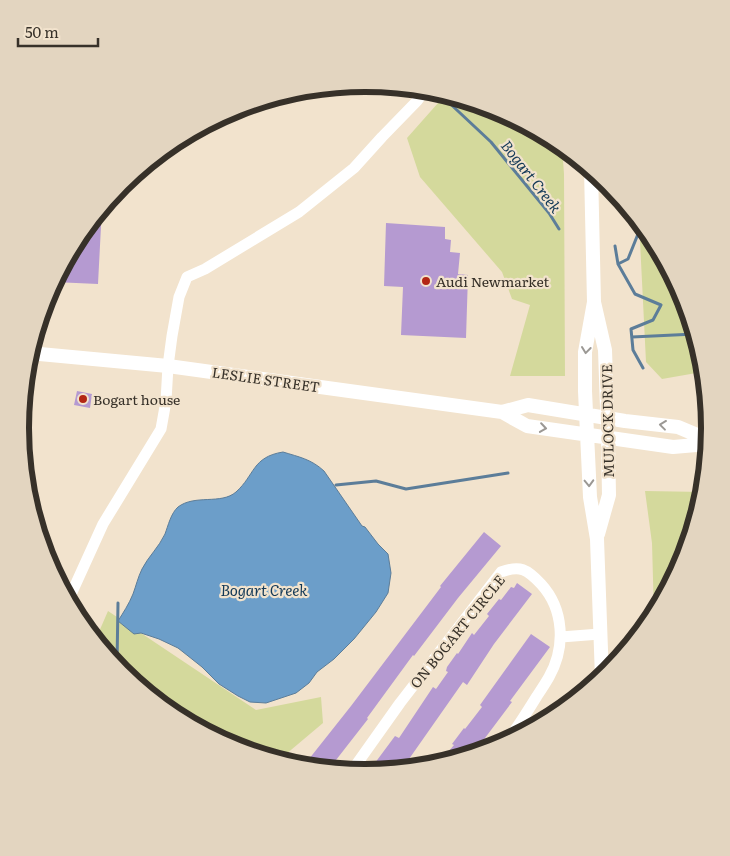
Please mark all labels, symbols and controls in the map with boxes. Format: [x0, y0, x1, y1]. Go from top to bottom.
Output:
scale bar [18, 15, 98, 47]
text: 50 m [25, 20, 59, 43]
water label: Bogart Creek [496, 135, 568, 218]
place label: Audi Newmarket [436, 271, 550, 291]
marker: Audi Newmarket [420, 275, 432, 287]
one-way arrow [581, 346, 592, 354]
street label: LESLIE STREET [211, 362, 321, 396]
street label: MULOCK DRIVE [596, 364, 618, 478]
place label: Bogart house [93, 389, 180, 409]
marker: Bogart house [77, 393, 89, 405]
one-way arrow [659, 420, 667, 431]
one-way arrow [540, 422, 548, 433]
one-way arrow [584, 479, 595, 487]
street label: ON BOGART CIRCLE [405, 570, 509, 692]
water label: Bogart Creek [221, 578, 308, 601]

